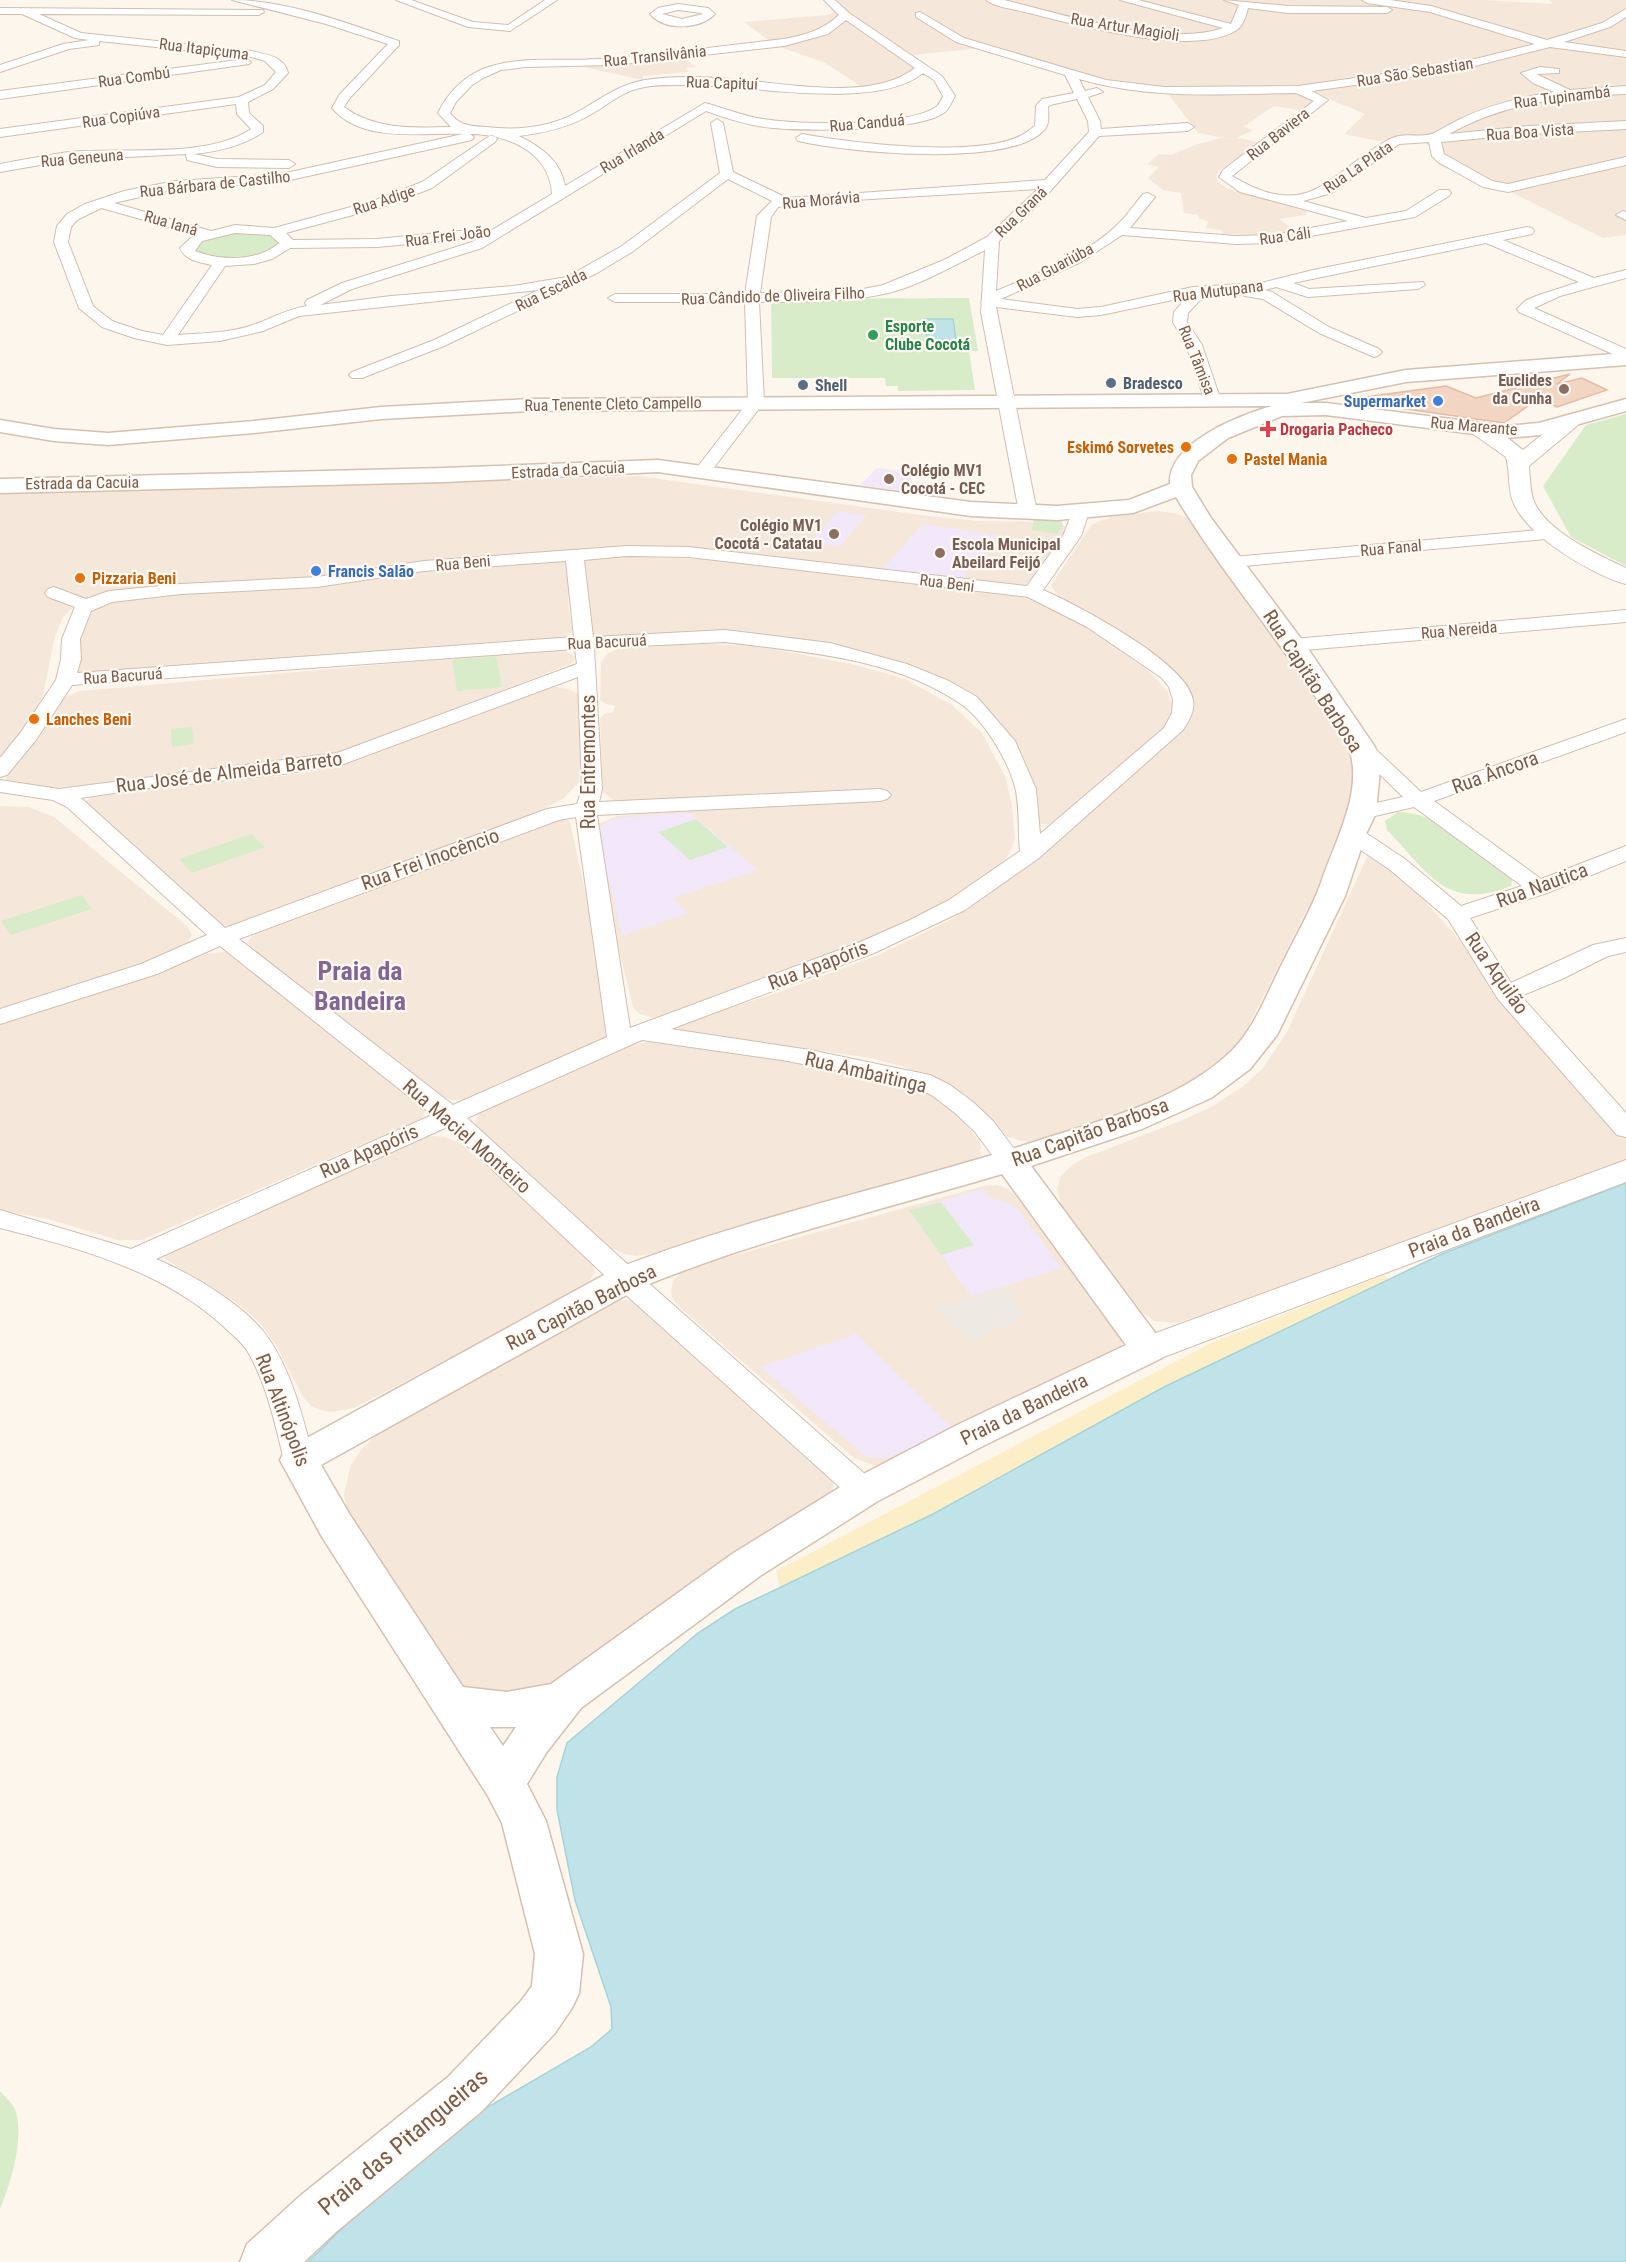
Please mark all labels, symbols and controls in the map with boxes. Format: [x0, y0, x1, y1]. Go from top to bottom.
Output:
street label: Rua Artur Magioli [1069, 9, 1181, 45]
street label: Rua Itapiçuma [158, 34, 250, 64]
street label: Rua Transilvânia [603, 41, 707, 71]
street label: Rua São Sebastian [1355, 53, 1475, 91]
street label: Rua Combú [97, 63, 171, 91]
street label: Rua Capituí [686, 72, 760, 94]
street label: Rua Tupinambá [1513, 82, 1611, 112]
street label: Rua Copiúva [81, 102, 161, 132]
street label: Rua Baviera [1243, 104, 1313, 164]
street label: Rua Canduá [829, 110, 905, 136]
street label: Rua Boa Vista [1485, 119, 1575, 145]
street label: Rua Irlanda [597, 125, 667, 177]
street label: Rua La Plata [1320, 137, 1396, 197]
street label: Rua Geneuna [40, 145, 124, 171]
street label: Rua Bárbara de Castilho [139, 167, 291, 201]
street label: Rua Adige [351, 181, 417, 219]
street label: Rua Graná [991, 183, 1051, 241]
street label: Rua Morávia [781, 187, 861, 213]
street label: Rua Ianá [142, 206, 200, 240]
street label: Rua Frei João [404, 221, 492, 251]
street label: Rua Cáli [1258, 223, 1312, 249]
street label: Rua Guariúba [1013, 239, 1097, 295]
street label: Rua Escalda [512, 265, 590, 315]
street label: Rua Mutupana [1172, 276, 1264, 306]
street label: Rua Cândido de Oliveira Filho [681, 283, 865, 309]
place label: Esporte Clube Cocotá [885, 317, 971, 354]
street label: Rua Tâmisa [1175, 323, 1219, 397]
marker: Esporte Clube Cocotá [866, 328, 880, 342]
place label: Euclides da Cunha [1493, 371, 1552, 408]
place label: Bradesco [1123, 374, 1183, 393]
place label: Shell [815, 376, 847, 395]
marker: Bradesco [1104, 376, 1118, 390]
marker: Shell [796, 378, 810, 392]
marker: Euclides da Cunha [1557, 382, 1571, 396]
place label: Supermarket [1344, 392, 1426, 411]
street label: Rua Tenente Cleto Campello [524, 393, 702, 415]
marker: Supermarket [1431, 394, 1445, 408]
street label: Rua Mareante [1430, 413, 1518, 439]
place label: Drogaria Pacheco [1280, 420, 1393, 439]
marker: Drogaria Pacheco [1261, 422, 1275, 436]
place label: Eskimó Sorvetes [1067, 438, 1174, 457]
marker: Eskimó Sorvetes [1179, 440, 1193, 454]
place label: Pastel Mania [1244, 450, 1328, 469]
marker: Pastel Mania [1225, 452, 1239, 466]
street label: Estrada da Cacuia [511, 458, 625, 482]
place label: Colégio MV1 Cocotá - CEC [901, 461, 985, 498]
marker: Colégio MV1 Cocotá - CEC [882, 472, 896, 486]
street label: Estrada da Cacuia [25, 473, 139, 493]
place label: Colégio MV1 Cocotá - Catatau [715, 516, 822, 553]
marker: Colégio MV1 Cocotá - Catatau [827, 527, 841, 541]
place label: Escola Municipal Abeilard Feijó [952, 535, 1060, 572]
street label: Rua Fanal [1359, 536, 1423, 560]
marker: Escola Municipal Abeilard Feijó [933, 546, 947, 560]
street label: Rua Beni [435, 551, 491, 575]
place label: Francis Salão [328, 562, 414, 581]
marker: Francis Salão [309, 564, 323, 578]
place label: Pizzaria Beni [92, 569, 176, 588]
street label: Rua Beni [918, 570, 976, 596]
marker: Pizzaria Beni [73, 571, 87, 585]
street label: Rua Capitão Barbosa [1258, 605, 1368, 757]
street label: Rua Nereida [1420, 617, 1498, 643]
street label: Rua Bacuruá [567, 630, 647, 654]
street label: Rua Bacuruá [83, 664, 163, 688]
street label: Rua Entremontes [576, 695, 600, 829]
place label: Lanches Beni [46, 710, 131, 729]
marker: Lanches Beni [27, 712, 41, 726]
street label: Rua Âncora [1448, 745, 1542, 799]
street label: Rua José de Almeida Barreto [114, 746, 344, 798]
street label: Rua Frei Inocêncio [358, 823, 502, 895]
street label: Rua Nautica [1493, 857, 1591, 913]
street label: Rua Aquilão [1460, 927, 1534, 1019]
street label: Rua Apapóris [765, 935, 871, 995]
district label: Praia da Bandeira [314, 956, 406, 1016]
street label: Rua Ambaitinga [803, 1046, 929, 1098]
street label: Rua Maciel Monteiro [398, 1074, 536, 1198]
street label: Rua Capitão Barbosa [1008, 1092, 1172, 1172]
street label: Rua Apapóris [316, 1119, 422, 1183]
street label: Praia da Bandeira [1405, 1191, 1543, 1263]
street label: Rua Capitão Barbosa [502, 1259, 660, 1355]
street label: Rua Altinópolis [250, 1350, 316, 1470]
street label: Praia da Bandeira [956, 1368, 1092, 1450]
street label: Praia das Pitangueiras [313, 2063, 493, 2221]

